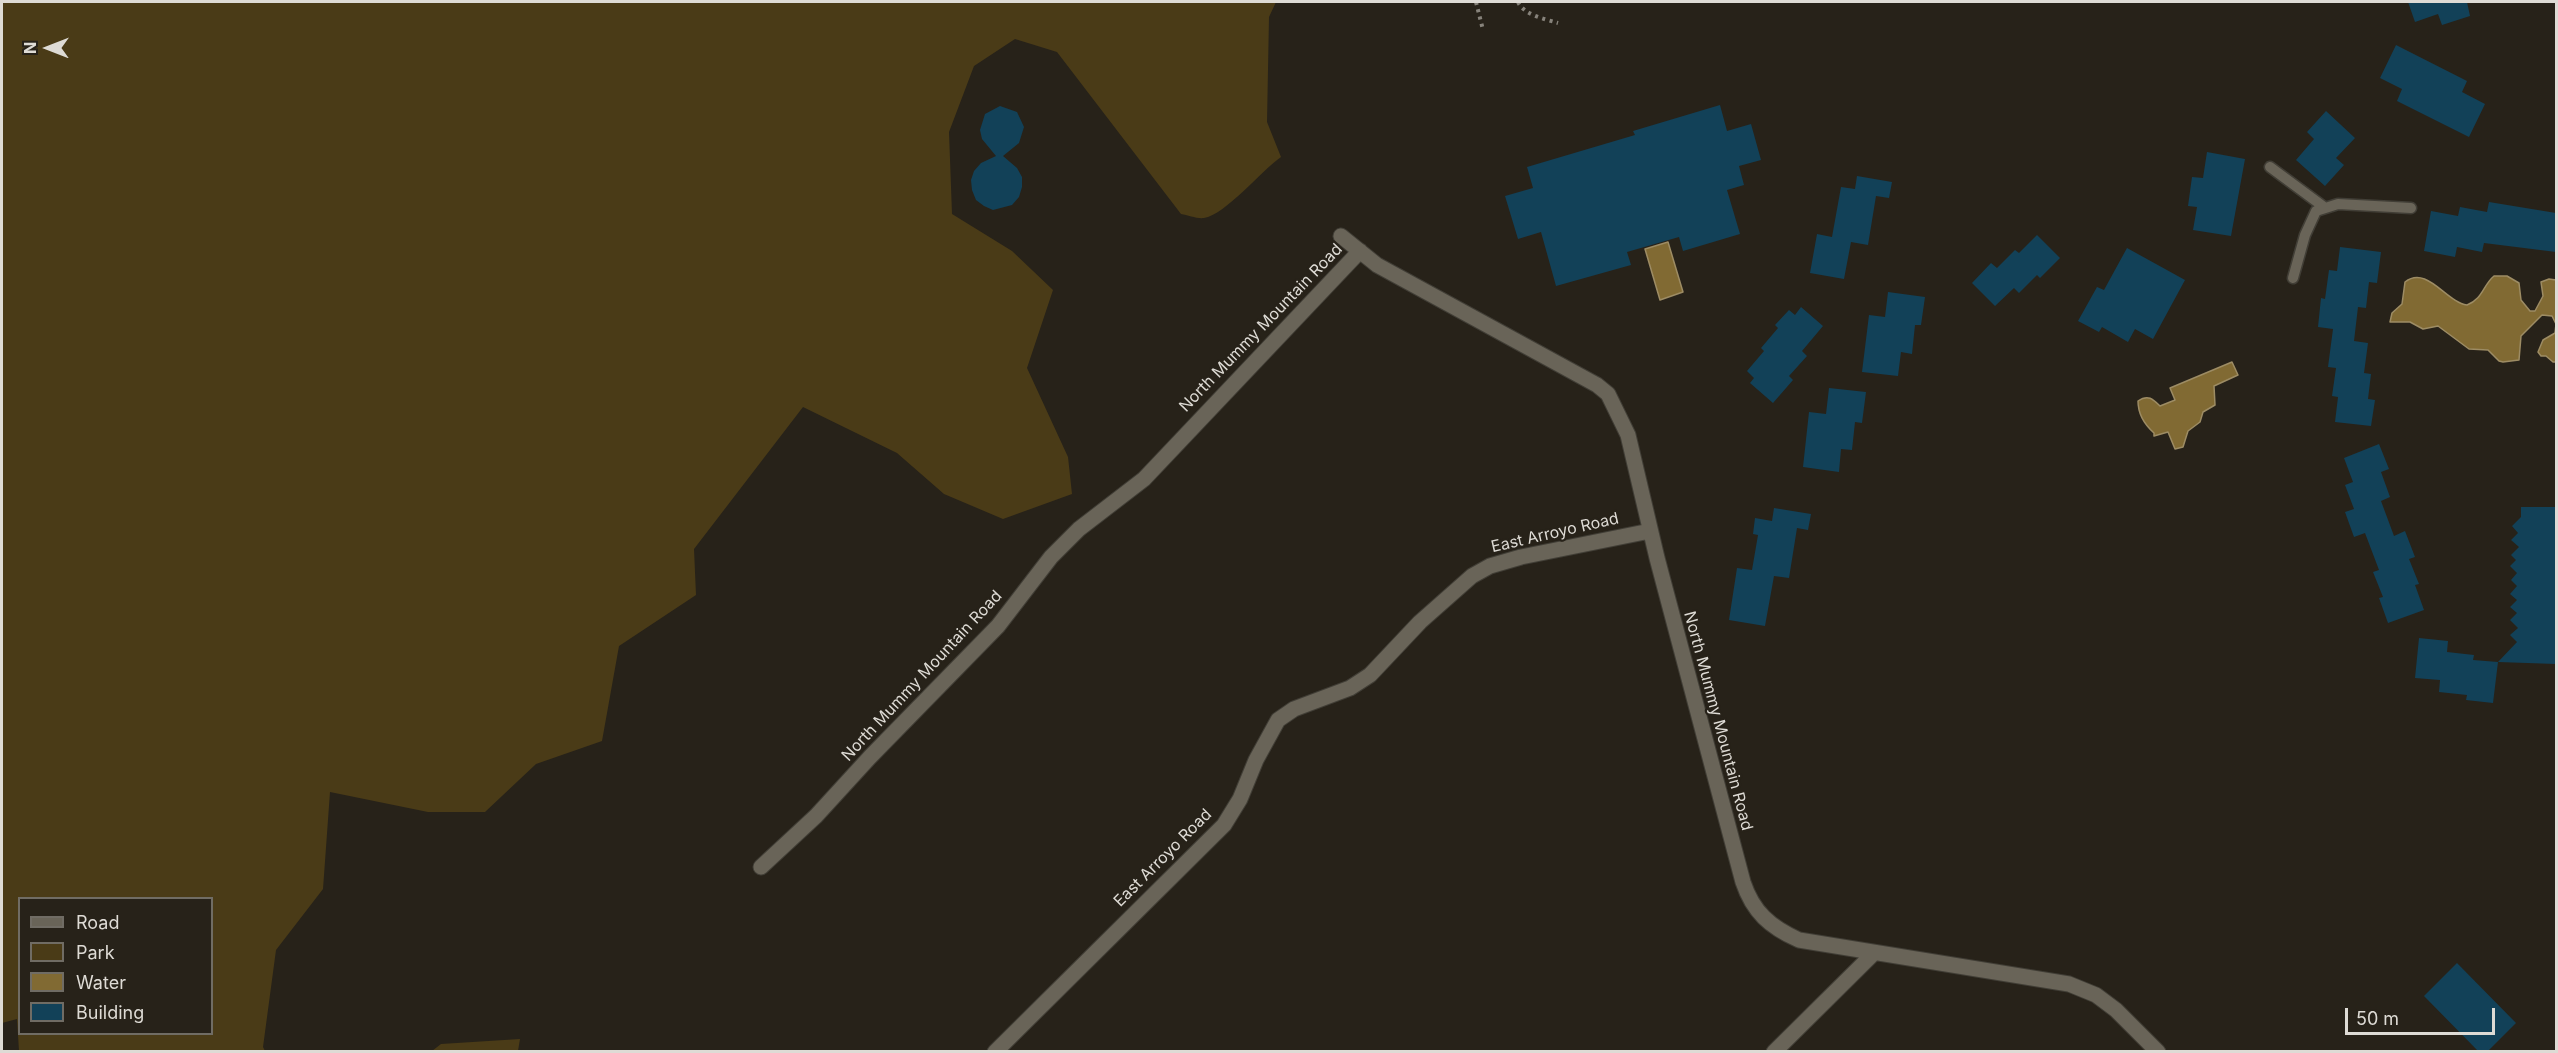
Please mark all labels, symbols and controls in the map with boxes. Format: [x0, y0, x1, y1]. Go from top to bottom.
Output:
north arrow [18, 18, 78, 78]
text: N [20, 42, 40, 54]
street label: North Mummy Mountain Road [1176, 240, 1346, 416]
street label: East Arroyo Road [1489, 509, 1621, 557]
street label: North Mummy Mountain Road [838, 587, 1006, 765]
street label: North Mummy Mountain Road [1679, 609, 1757, 833]
street label: East Arroyo Road [1110, 805, 1216, 911]
legend [18, 897, 213, 1035]
text: Road [76, 912, 119, 933]
text: Park [76, 942, 115, 963]
text: Water [76, 972, 126, 993]
scale bar [2348, 996, 2498, 1034]
text: Building [76, 1002, 144, 1023]
text: 50 m [2356, 1008, 2399, 1029]

